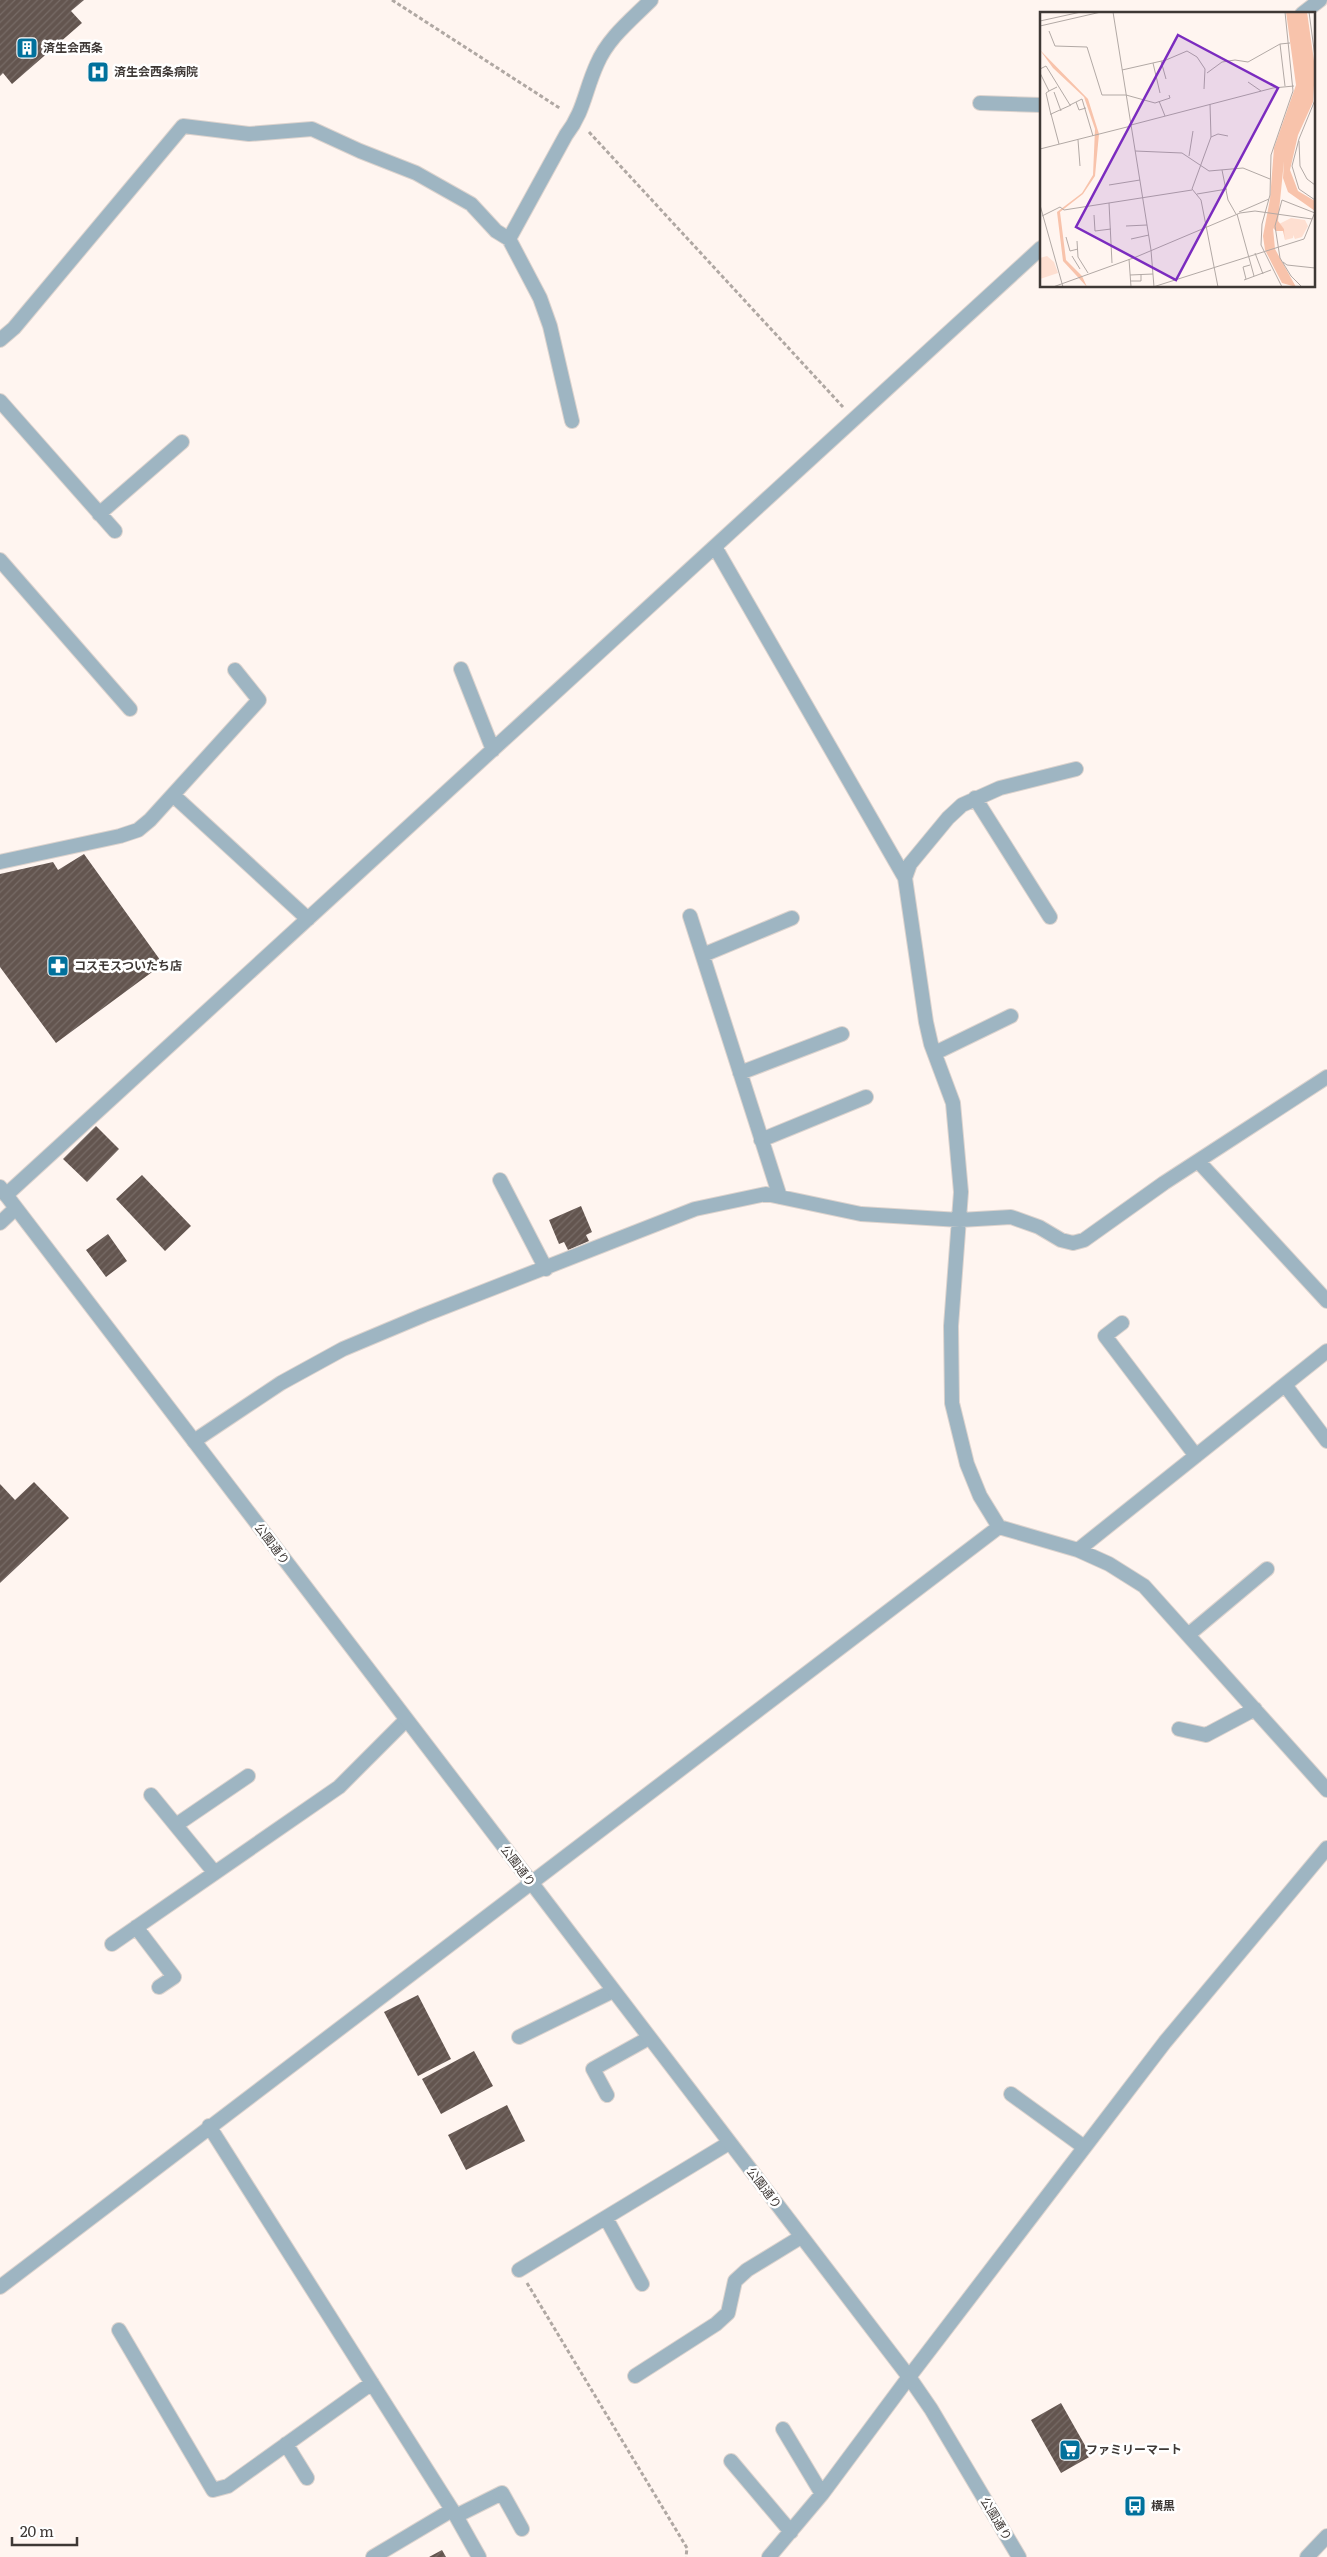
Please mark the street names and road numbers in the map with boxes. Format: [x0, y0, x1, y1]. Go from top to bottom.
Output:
street label: 公園通り [251, 1519, 294, 1568]
street label: 公園通り [497, 1841, 540, 1890]
street label: 公園通り [743, 2163, 786, 2212]
street label: 公園通り [977, 2493, 1017, 2544]

